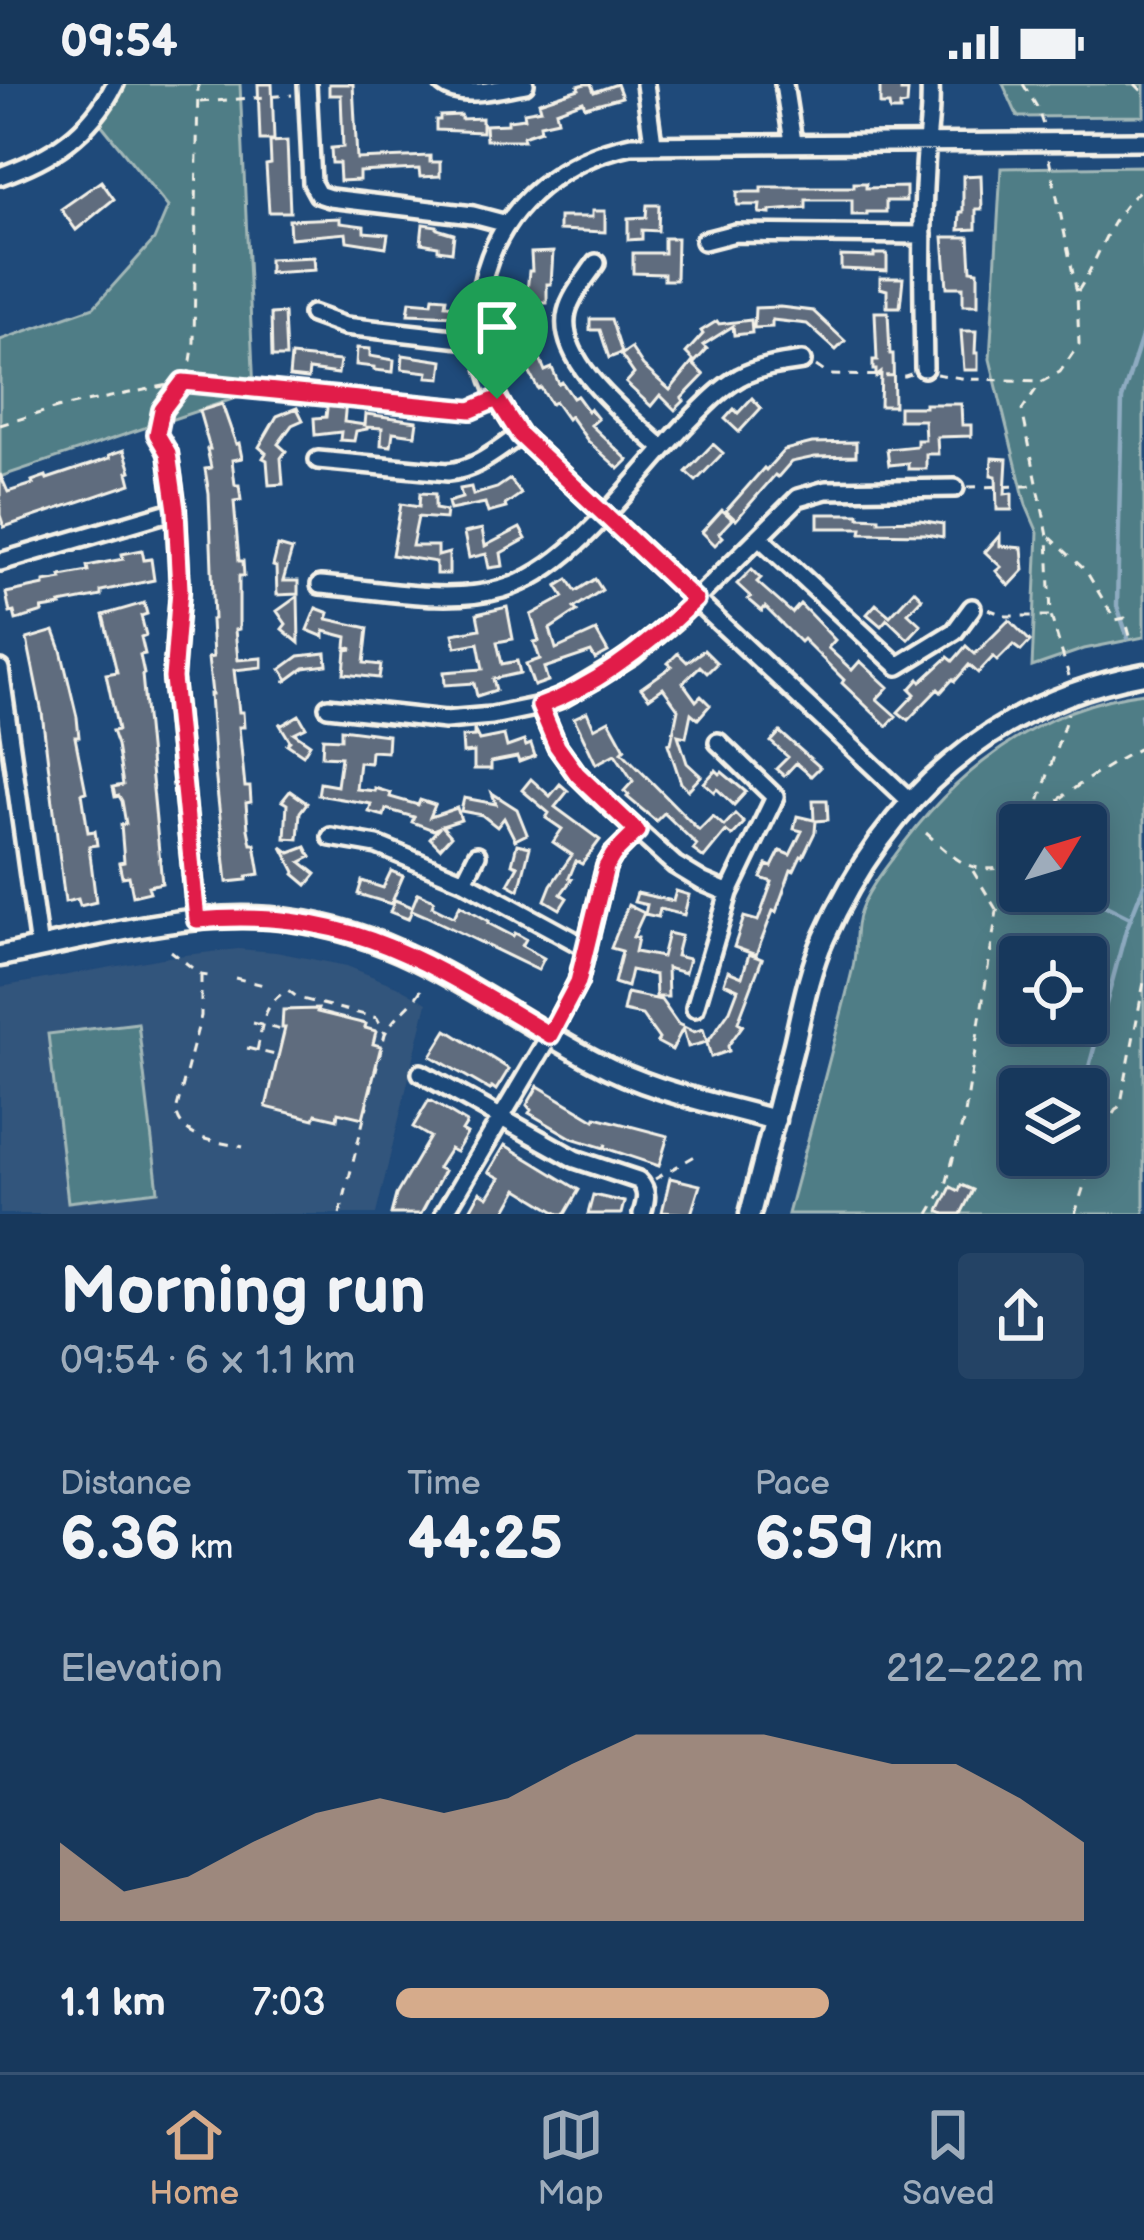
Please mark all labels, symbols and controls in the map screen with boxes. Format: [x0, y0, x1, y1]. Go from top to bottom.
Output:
text: 09:54 [60, 15, 178, 70]
pin [446, 276, 548, 399]
icon: arrive [464, 294, 530, 360]
north arrow [999, 804, 1107, 912]
map controls [999, 804, 1107, 1176]
button: locate [999, 936, 1107, 1044]
button: layers [999, 1068, 1107, 1176]
text: Morning run [60, 1253, 426, 1332]
button: share [958, 1253, 1084, 1379]
text: 09:54 · 6 × 1.1 km [60, 1338, 355, 1385]
text: Distance [60, 1464, 192, 1504]
text: Time [407, 1464, 480, 1504]
text: Pace [755, 1464, 830, 1504]
text: 6.36 [60, 1504, 181, 1576]
text: 44:25 [407, 1504, 563, 1576]
text: 6:59 [755, 1504, 875, 1576]
text: km [181, 1528, 233, 1568]
text: /km [875, 1528, 943, 1568]
text: Elevation [60, 1646, 223, 1693]
text: 212–222 m [886, 1646, 1084, 1693]
text: 1.1 km [60, 1980, 166, 2027]
text: 7:03 [252, 1980, 326, 2027]
tab: Home [149, 2102, 239, 2214]
tab: Map [537, 2102, 604, 2214]
tab: Saved [902, 2102, 995, 2214]

